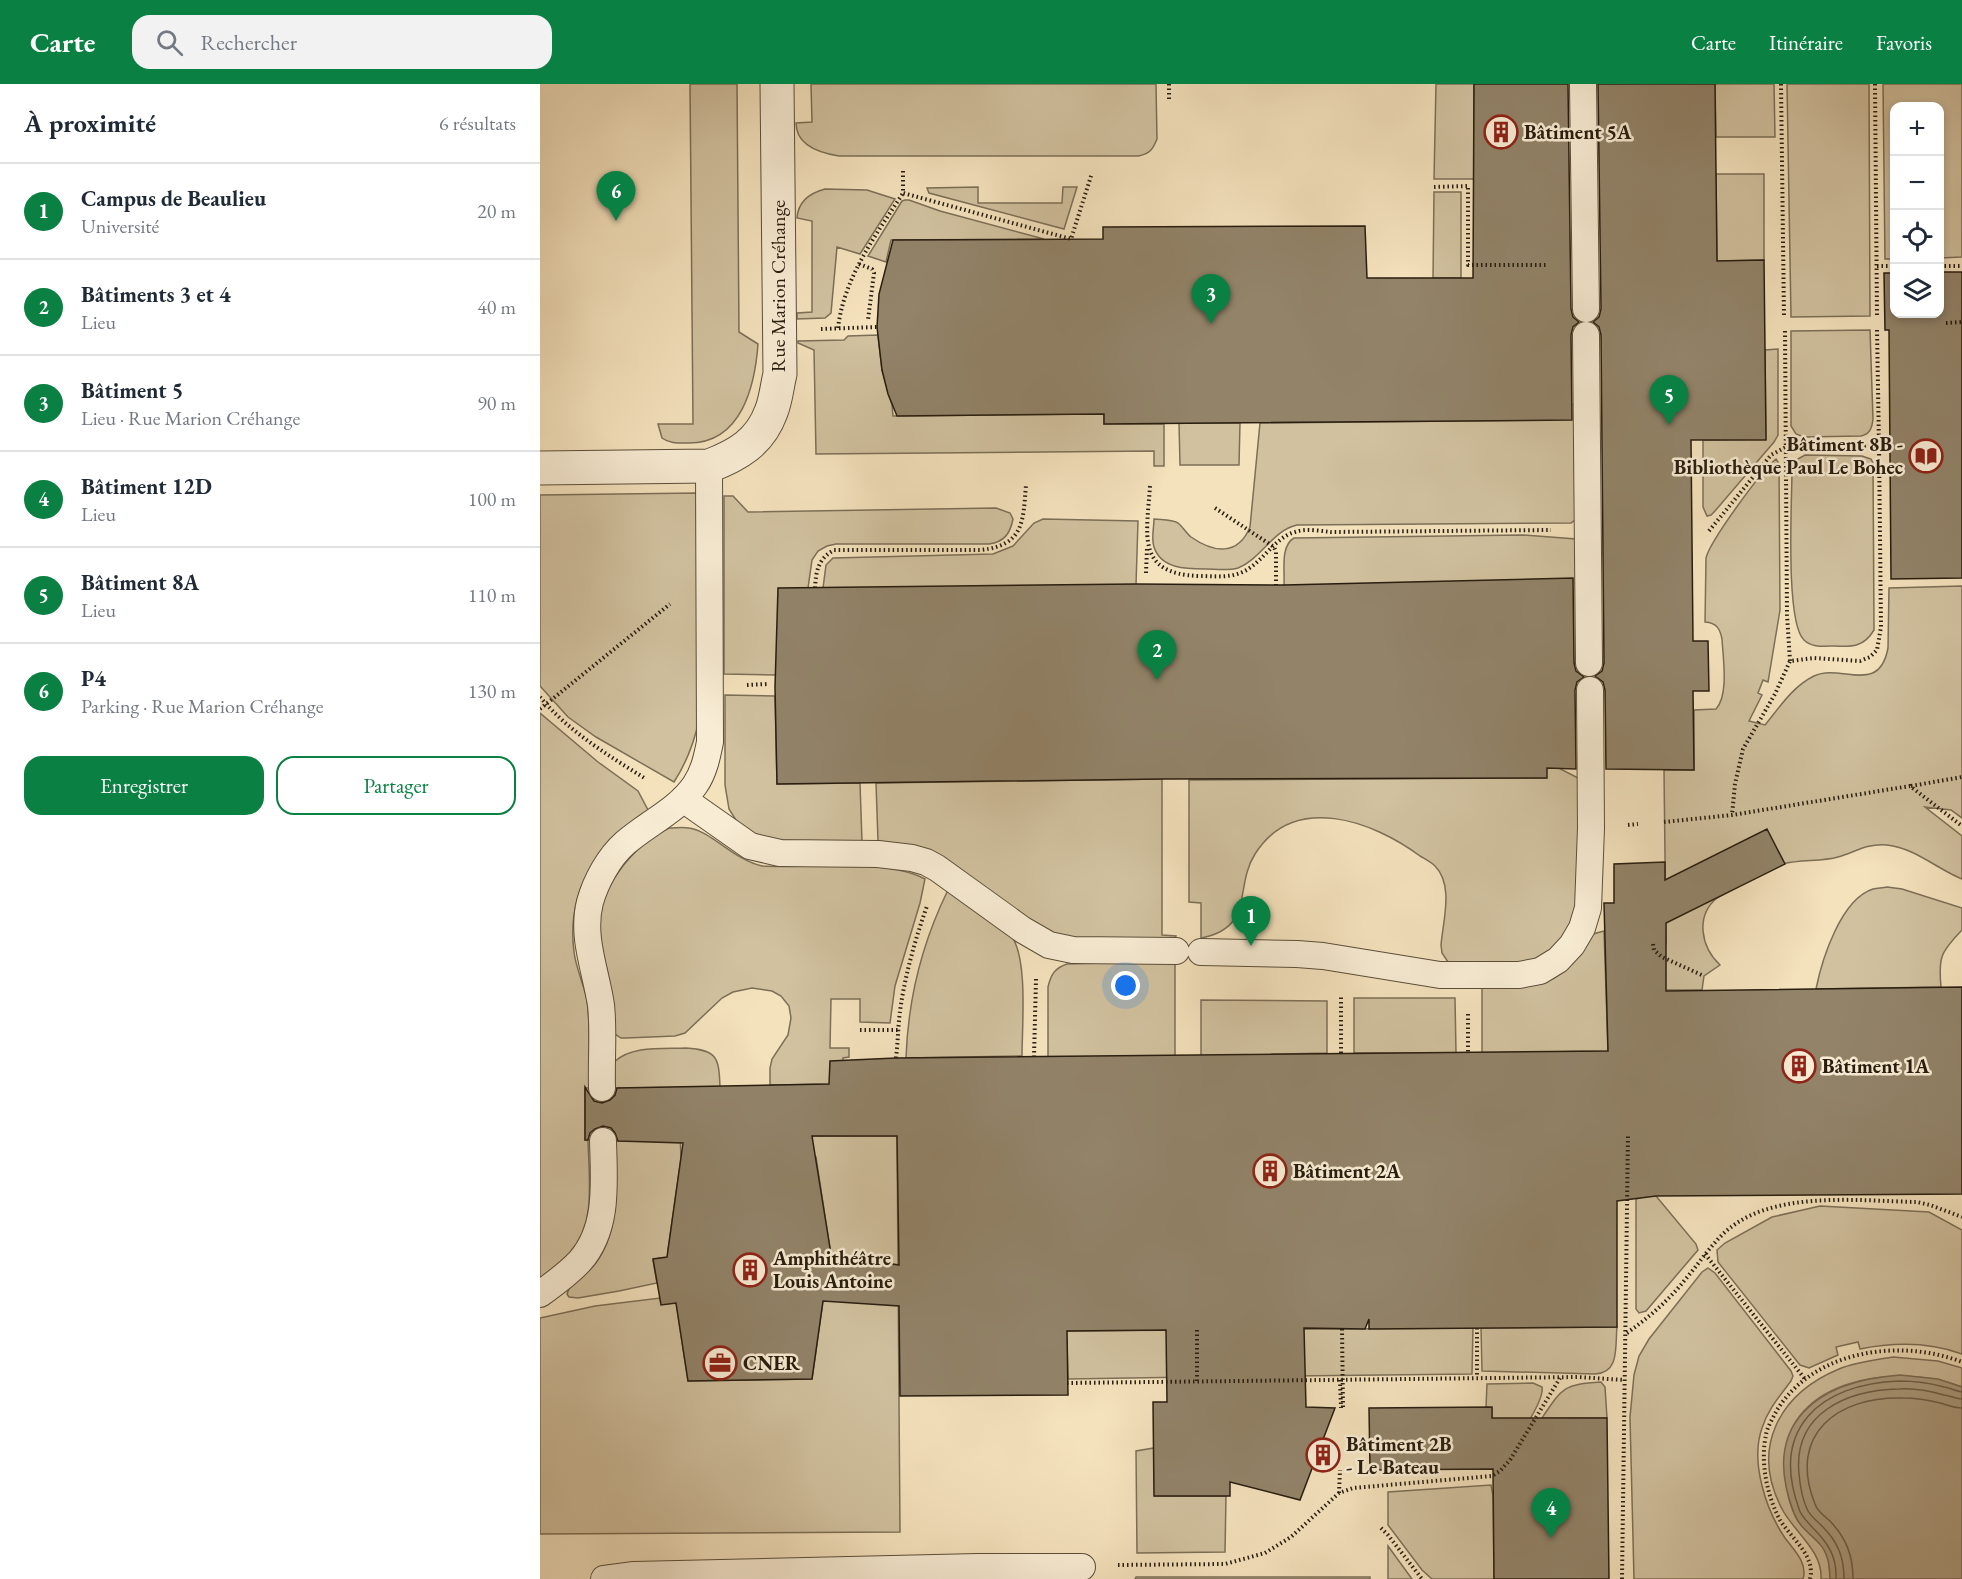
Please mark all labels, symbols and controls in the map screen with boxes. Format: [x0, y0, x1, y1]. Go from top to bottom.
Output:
search box [132, 15, 552, 69]
text: Carte [30, 24, 96, 60]
icon: search [153, 26, 186, 59]
text: Rechercher [201, 28, 297, 57]
text: Carte [1691, 29, 1736, 56]
text: Itinéraire [1769, 29, 1843, 56]
text: Favoris [1876, 29, 1932, 56]
map controls [1890, 102, 1944, 318]
button: + [1890, 102, 1944, 156]
text: À proximité [24, 106, 156, 140]
text: 6 résultats [439, 110, 516, 136]
building icon: Bâtiment 5A [1483, 114, 1519, 150]
place label: Bâtiment 5A [1524, 119, 1632, 145]
button: − [1890, 156, 1944, 210]
pin: 6 [596, 172, 636, 221]
text: Campus de Beaulieu [81, 184, 266, 213]
text: 1 [38, 198, 49, 224]
text: 20 m [477, 198, 516, 224]
street label: Rue Marion Créhange [765, 200, 791, 372]
button: locate [1890, 210, 1944, 264]
text: Université [81, 213, 159, 239]
button: layers [1890, 264, 1944, 318]
pin: 3 [1192, 274, 1230, 324]
text: Bâtiments 3 et 4 [81, 280, 231, 309]
text: 2 [38, 294, 49, 320]
text: 40 m [477, 294, 516, 320]
text: Lieu [81, 309, 116, 335]
text: Bâtiment 5 [81, 376, 183, 405]
pin: 5 [1650, 376, 1688, 425]
text: 3 [38, 390, 49, 416]
text: 90 m [477, 390, 516, 416]
text: Lieu · Rue Marion Créhange [81, 405, 300, 431]
place label: Bâtiment 8B - Bibliothèque Paul Le Bohec [1674, 431, 1903, 480]
library icon: Bâtiment 8B - Bibliothèque Paul Le Bohec [1908, 438, 1944, 474]
text: Bâtiment 12D [81, 472, 212, 501]
text: 4 [38, 486, 49, 512]
text: 100 m [468, 486, 516, 512]
text: Lieu [81, 501, 116, 527]
text: Bâtiment 8A [81, 568, 199, 597]
text: 5 [38, 582, 49, 608]
text: 110 m [468, 582, 516, 608]
text: Lieu [81, 597, 116, 623]
pin: 2 [1138, 630, 1176, 680]
text: P4 [81, 664, 106, 693]
text: 6 [38, 678, 49, 704]
text: 130 m [468, 678, 516, 704]
text: Parking · Rue Marion Créhange [81, 693, 324, 719]
button: Enregistrer [24, 756, 264, 815]
button: Partager [276, 756, 516, 815]
pin: 1 [1232, 896, 1270, 946]
your location [1111, 971, 1140, 1000]
building icon: Bâtiment 1A [1781, 1048, 1817, 1084]
place label: Bâtiment 1A [1822, 1053, 1930, 1079]
building icon: Bâtiment 2A [1252, 1153, 1288, 1189]
place label: Bâtiment 2A [1293, 1158, 1401, 1184]
place label: Amphithéâtre Louis Antoine [772, 1245, 892, 1294]
building icon: Amphithéâtre Louis Antoine [732, 1252, 768, 1288]
office icon: CNER [702, 1345, 738, 1381]
place label: CNER [743, 1350, 801, 1376]
place label: Bâtiment 2B - Le Bateau [1346, 1431, 1452, 1480]
building icon: Bâtiment 2B - Le Bateau [1305, 1437, 1341, 1473]
pin: 4 [1532, 1488, 1570, 1538]

